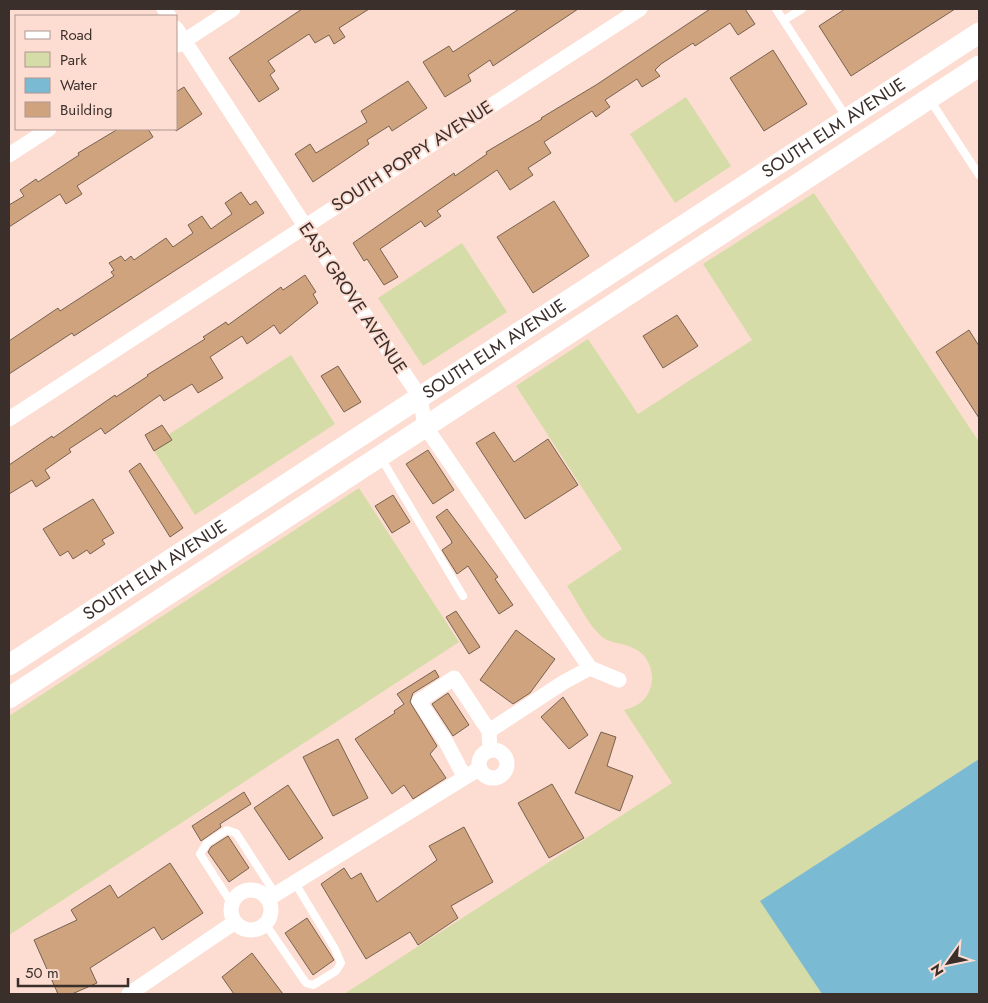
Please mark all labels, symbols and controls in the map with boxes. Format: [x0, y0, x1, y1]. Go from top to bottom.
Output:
legend [15, 15, 178, 130]
text: Road [60, 24, 92, 46]
text: Park [60, 49, 87, 71]
street label: SOUTH ELM AVENUE [756, 71, 911, 184]
text: Water [60, 74, 98, 96]
street label: SOUTH POPPY AVENUE [326, 94, 498, 218]
text: Building [60, 99, 112, 121]
street label: EAST GROVE AVENUE [293, 217, 413, 379]
street label: SOUTH ELM AVENUE [417, 292, 571, 405]
street label: SOUTH ELM AVENUE [78, 514, 232, 627]
north arrow [923, 938, 973, 988]
scale bar [18, 956, 128, 988]
text: N [926, 960, 949, 980]
text: 50 m [25, 962, 59, 984]

